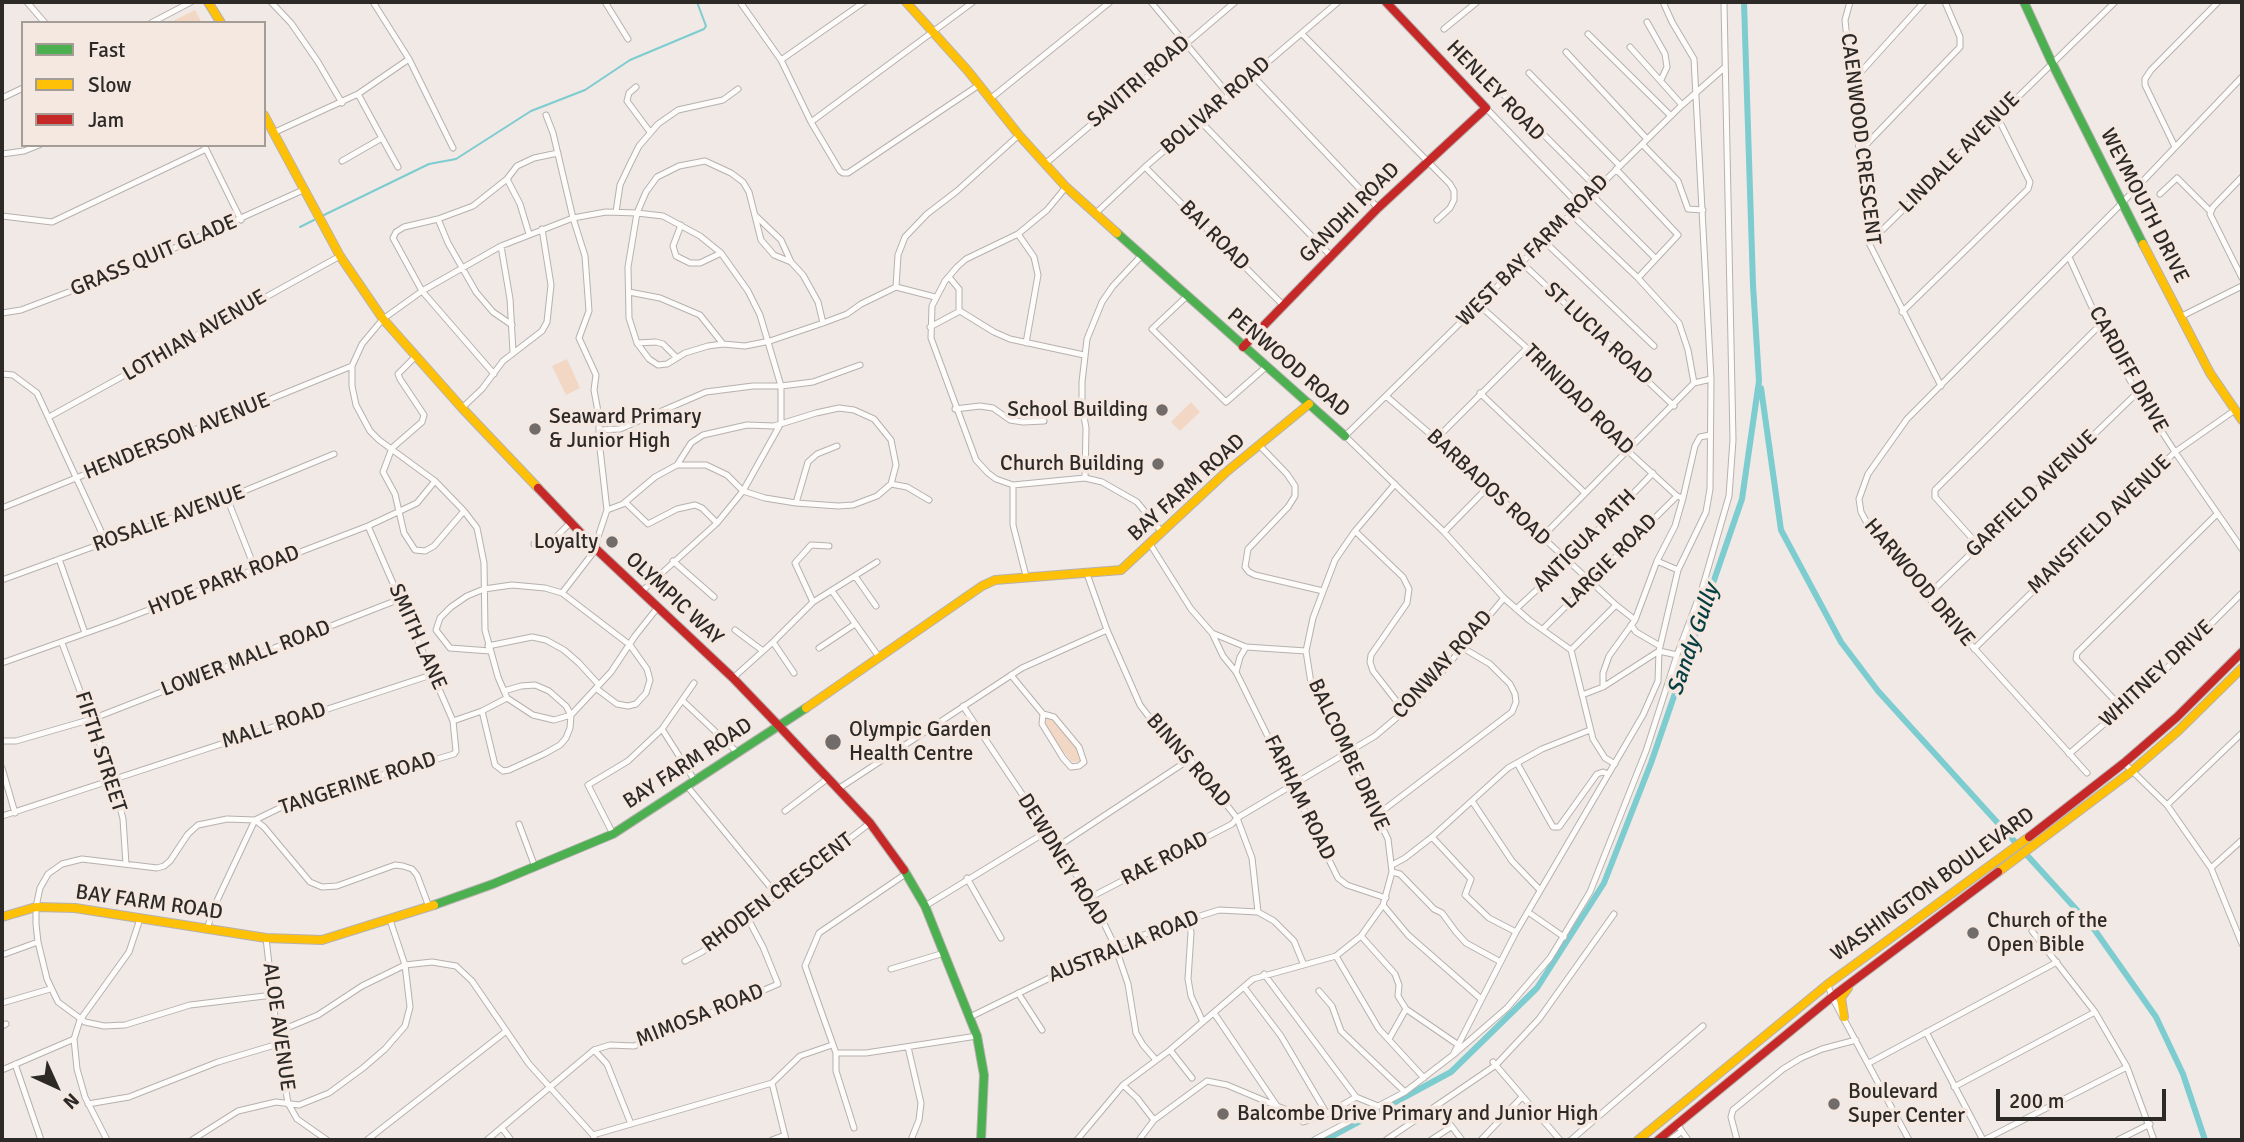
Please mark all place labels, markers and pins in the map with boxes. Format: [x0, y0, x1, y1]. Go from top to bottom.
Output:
place label: School Building [1007, 397, 1148, 423]
marker: School Building [1154, 402, 1170, 418]
place label: Seaward Primary & Junior High [549, 404, 701, 454]
marker: Seaward Primary & Junior High [527, 421, 543, 437]
place label: Church Building [1000, 451, 1144, 477]
marker: Church Building [1150, 456, 1166, 472]
place label: Loyalty [534, 529, 598, 555]
marker: Loyalty [604, 534, 620, 550]
place label: Olympic Garden Health Centre [849, 717, 991, 767]
marker: Olympic Garden Health Centre [823, 732, 843, 752]
place label: Church of the Open Bible [1987, 908, 2108, 958]
marker: Church of the Open Bible [1965, 925, 1981, 941]
place label: Boulevard Super Center [1848, 1079, 1965, 1129]
marker: Boulevard Super Center [1826, 1096, 1842, 1112]
place label: Balcombe Drive Primary and Junior High [1237, 1101, 1599, 1127]
marker: Balcombe Drive Primary and Junior High [1215, 1106, 1231, 1122]

